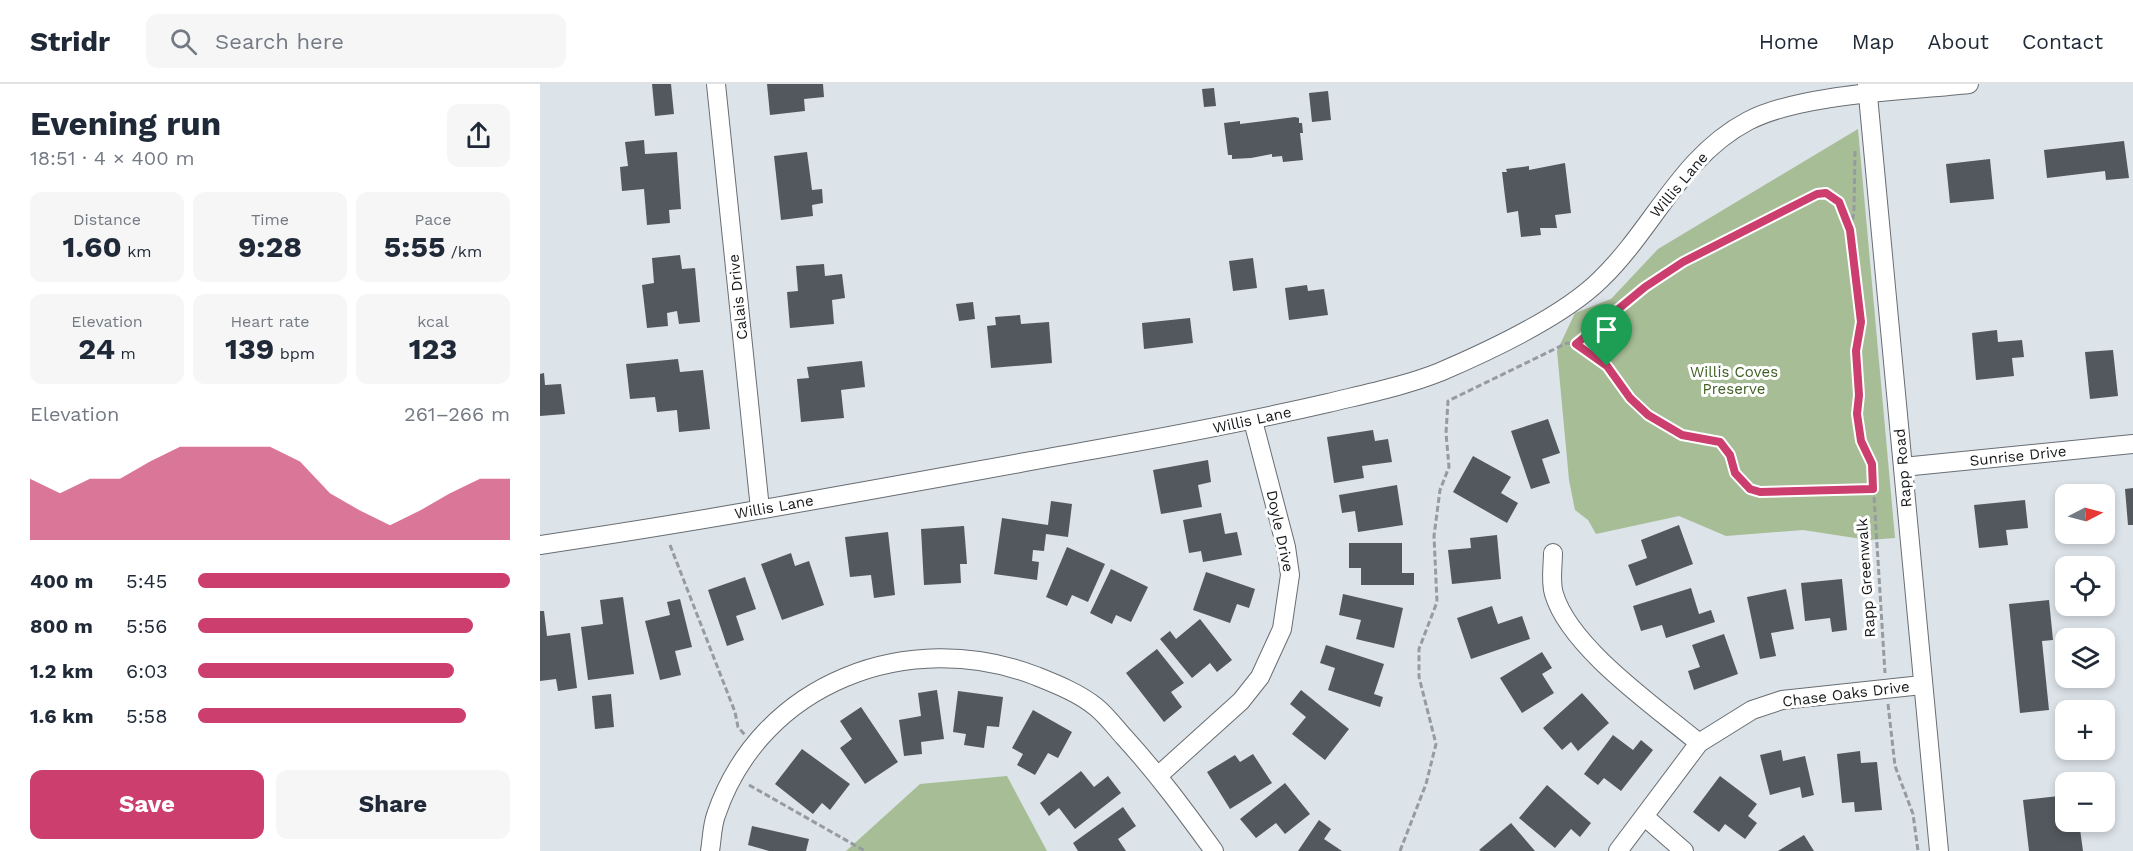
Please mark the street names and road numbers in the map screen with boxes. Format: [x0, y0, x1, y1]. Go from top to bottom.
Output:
street label: Willis Lane [1646, 149, 1712, 221]
street label: Calais Drive [725, 253, 751, 341]
street label: Willis Lane [1211, 403, 1293, 437]
street label: Rapp Road [1891, 428, 1915, 508]
street label: Sunrise Drive [1969, 442, 2067, 470]
street label: Doyle Drive [1263, 489, 1297, 573]
street label: Willis Lane [733, 491, 815, 523]
street label: Rapp Greenwalk [1853, 517, 1879, 638]
street label: Chase Oaks Drive [1781, 677, 1911, 711]

